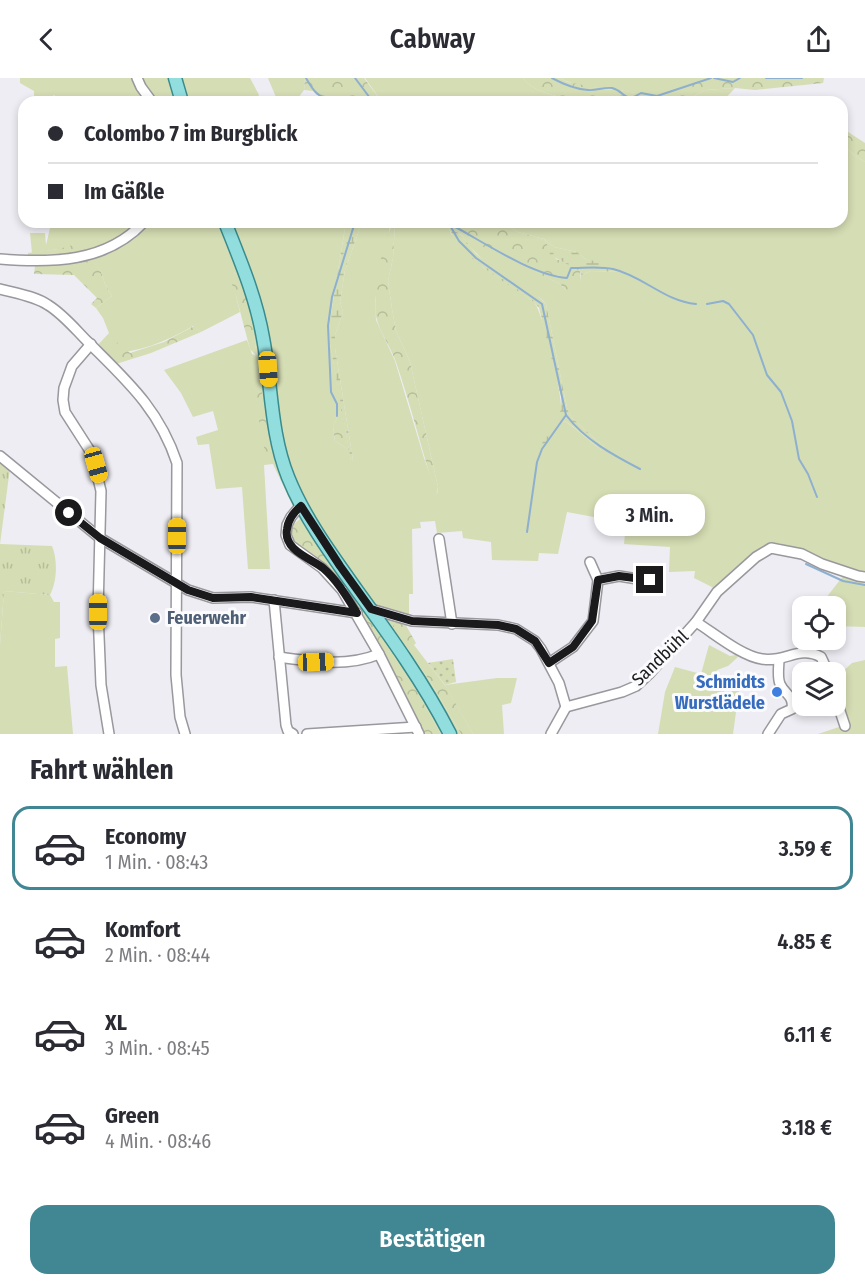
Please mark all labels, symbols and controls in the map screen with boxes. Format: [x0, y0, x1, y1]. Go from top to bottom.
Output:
icon: back [30, 23, 63, 56]
text: Cabway [390, 23, 475, 55]
icon: share [802, 23, 835, 56]
text: Colombo 7 im Burgblick [84, 120, 297, 147]
text: Im Gäßle [84, 178, 164, 205]
car [258, 350, 278, 388]
car [82, 445, 110, 485]
callout: 3 Min. [594, 493, 706, 535]
route start [55, 499, 82, 526]
text: 3 Min. [625, 503, 674, 527]
car [168, 518, 186, 554]
route end [636, 566, 663, 593]
car [89, 594, 107, 630]
map controls [792, 596, 846, 716]
button: locate [792, 596, 846, 650]
place label: Feuerwehr [167, 607, 246, 629]
marker: Feuerwehr [148, 611, 162, 625]
street label: Sandbühl [627, 626, 693, 690]
car [298, 652, 334, 672]
button: layers [792, 662, 846, 716]
place label: Schmidts Wurstlädele [675, 671, 765, 714]
marker: Schmidts Wurstlädele [770, 685, 784, 699]
text: Fahrt wählen [30, 754, 174, 786]
icon: car [33, 821, 87, 875]
text: Economy [105, 823, 186, 850]
text: 3.59 € [779, 835, 832, 862]
text: 1 Min. · 08:43 [105, 850, 208, 874]
icon: car [33, 914, 87, 968]
text: Komfort [105, 916, 180, 943]
text: 4.85 € [777, 928, 832, 955]
text: 2 Min. · 08:44 [105, 943, 210, 967]
icon: car [33, 1007, 87, 1061]
text: XL [105, 1009, 127, 1036]
text: 6.11 € [783, 1021, 832, 1048]
text: 3 Min. · 08:45 [105, 1036, 210, 1060]
icon: car [33, 1100, 87, 1154]
text: Green [105, 1102, 159, 1129]
text: 3.18 € [782, 1114, 832, 1141]
text: 4 Min. · 08:46 [105, 1129, 211, 1153]
button: Bestätigen [30, 1205, 835, 1274]

